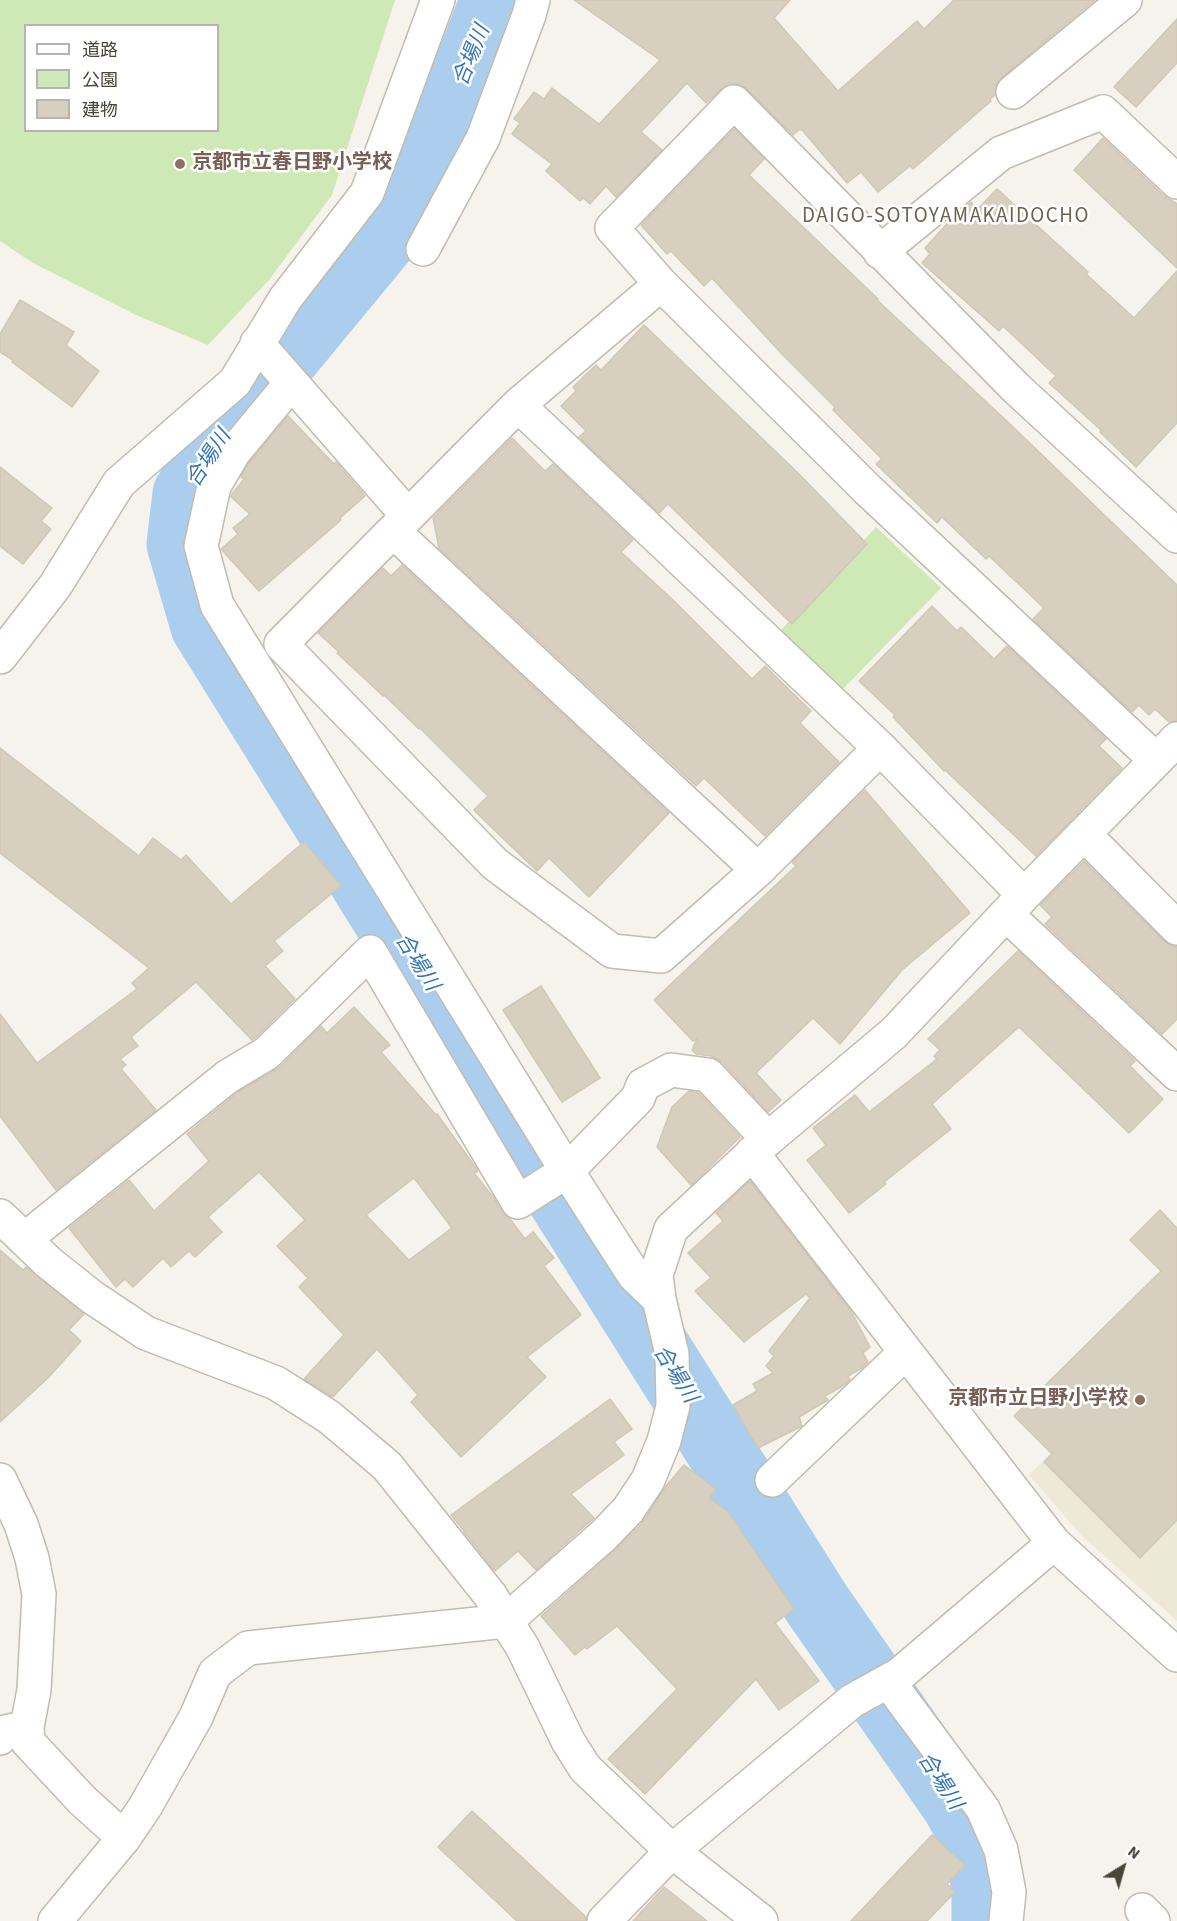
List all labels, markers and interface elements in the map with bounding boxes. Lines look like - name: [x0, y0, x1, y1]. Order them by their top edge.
- water label: 合場川: [450, 22, 496, 90]
- legend: [24, 24, 219, 132]
- text: 道路: [82, 38, 118, 63]
- text: 公園: [82, 68, 118, 93]
- text: 建物: [82, 98, 118, 123]
- place label: 京都市立春日野小学校: [192, 152, 392, 176]
- marker: 京都市立春日野小学校: [173, 157, 187, 171]
- district label: DAIGO-SOTOYAMAKAIDOCHO: [802, 204, 1090, 230]
- water label: 合場川: [182, 426, 238, 492]
- water label: 合場川: [389, 930, 443, 996]
- water label: 合場川: [647, 1342, 701, 1408]
- place label: 京都市立日野小学校: [948, 1388, 1128, 1412]
- marker: 京都市立日野小学校: [1133, 1393, 1147, 1407]
- water label: 合場川: [911, 1749, 967, 1815]
- north arrow: [1093, 1837, 1153, 1897]
- text: N: [1123, 1841, 1145, 1865]

